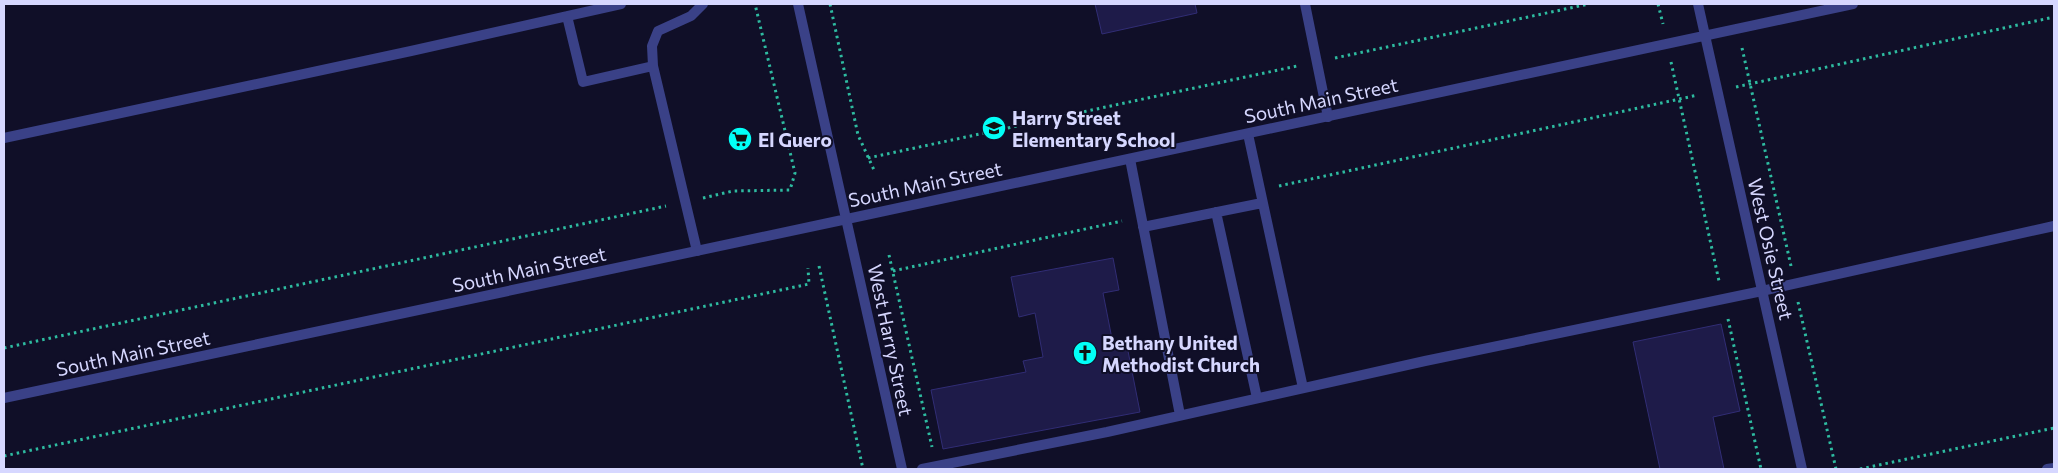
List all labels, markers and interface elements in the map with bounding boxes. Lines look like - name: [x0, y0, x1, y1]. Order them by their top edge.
- street label: South Main Street: [1242, 72, 1400, 128]
- place label: Harry Street Elementary School: [1012, 106, 1176, 151]
- school or university icon: Harry Street Elementary School: [981, 115, 1007, 141]
- supermarket icon: El Guero: [727, 126, 753, 152]
- place label: El Guero: [758, 128, 832, 151]
- street label: South Main Street: [846, 156, 1004, 212]
- street label: West Osie Street: [1744, 176, 1799, 322]
- street label: South Main Street: [450, 241, 608, 297]
- street label: West Harry Street: [864, 262, 918, 418]
- street label: South Main Street: [54, 325, 212, 381]
- place label: Bethany United Methodist Church: [1102, 331, 1260, 376]
- church icon: Bethany United Methodist Church: [1072, 340, 1098, 366]

